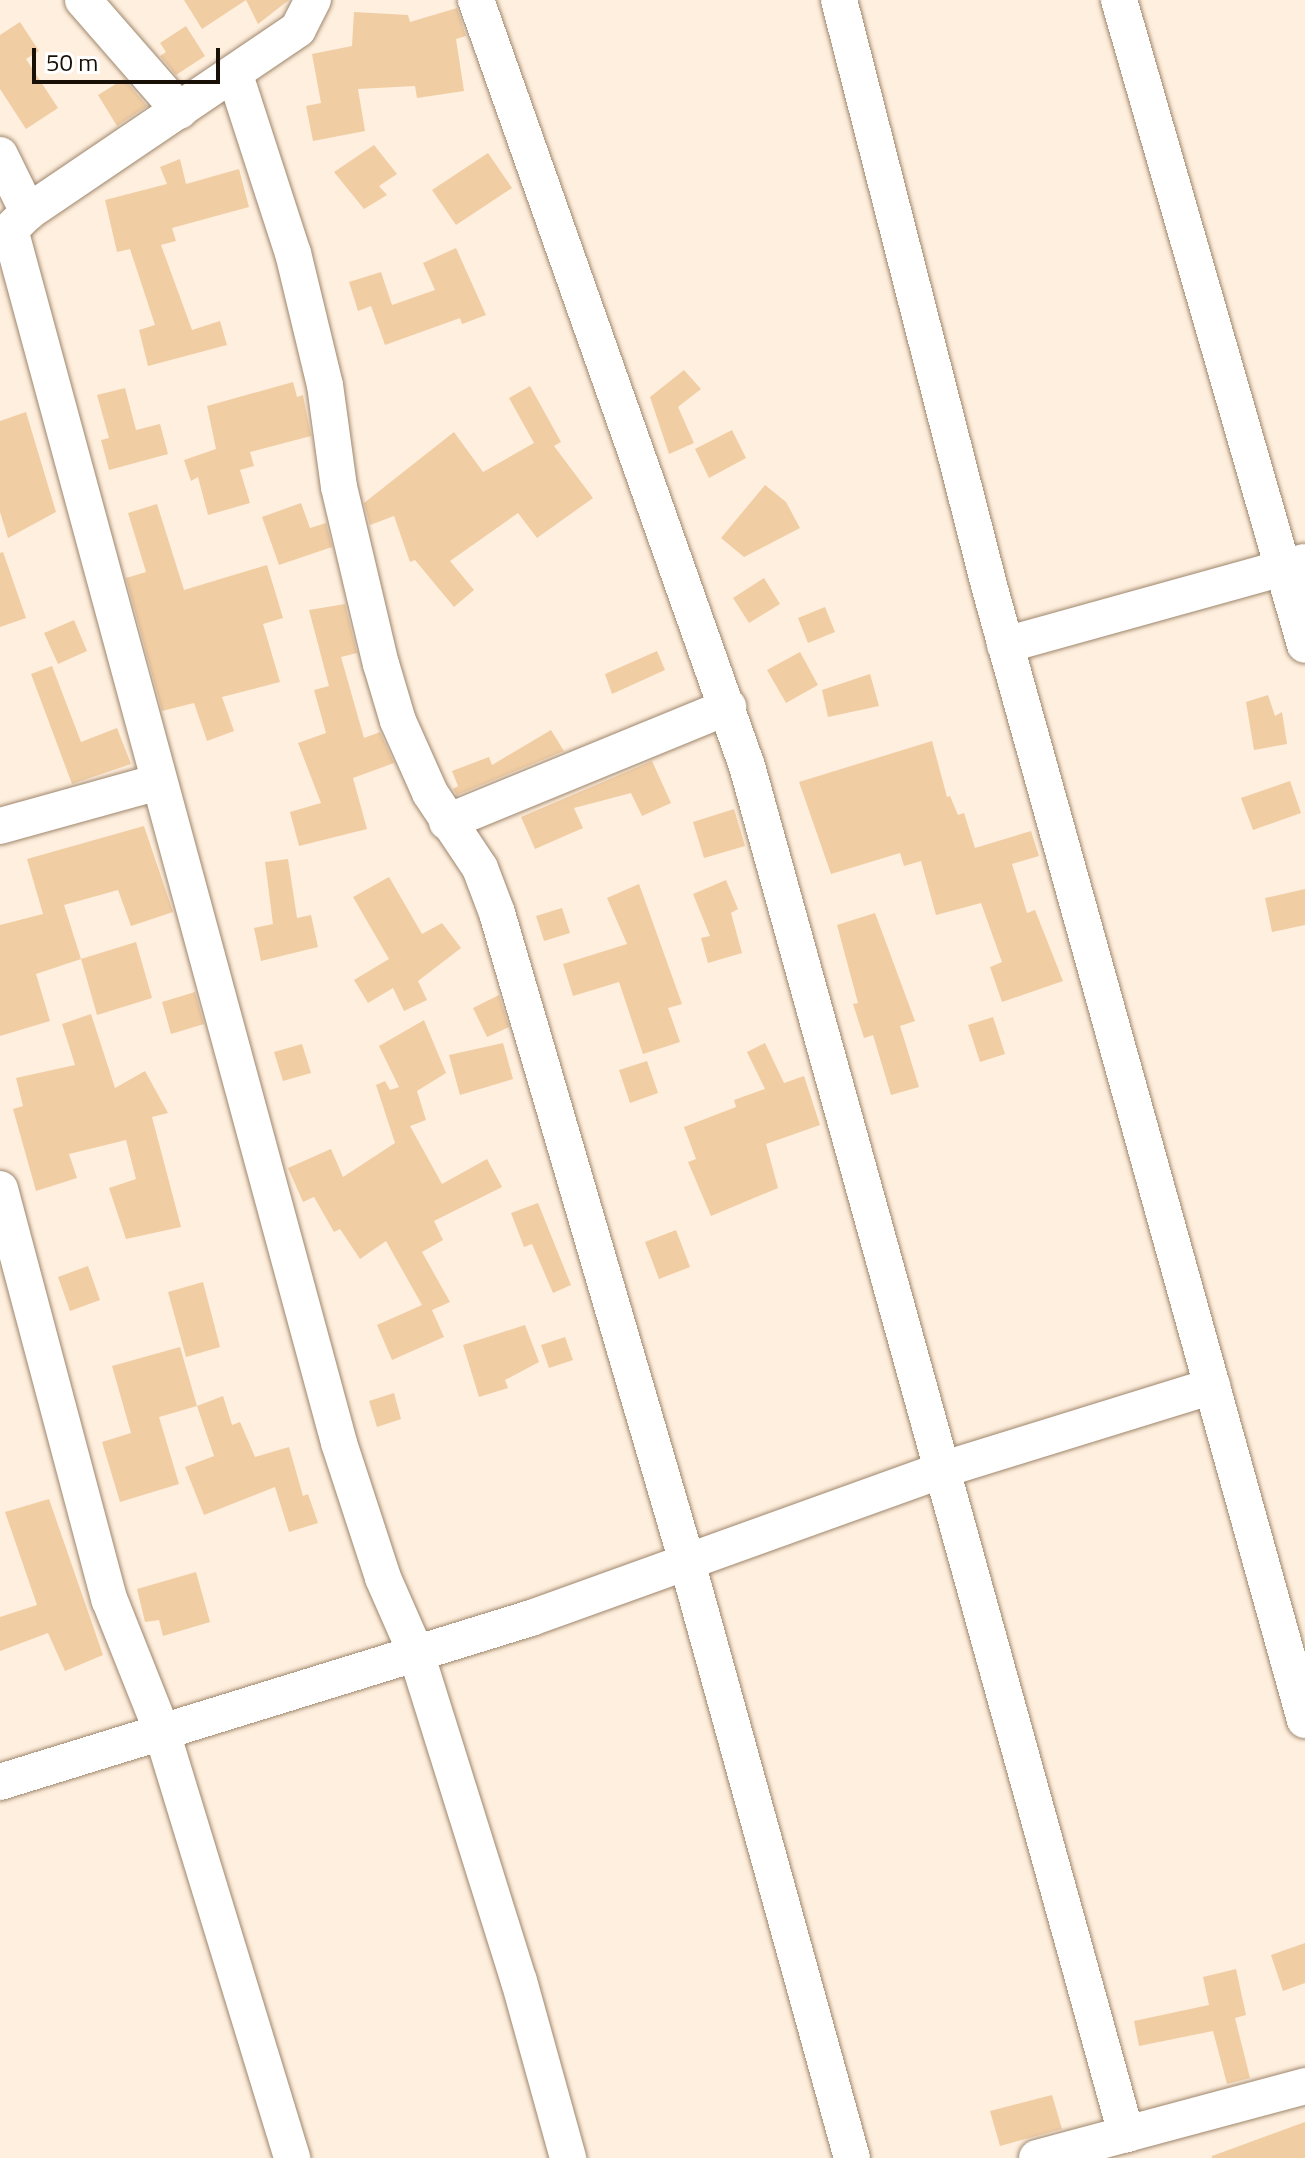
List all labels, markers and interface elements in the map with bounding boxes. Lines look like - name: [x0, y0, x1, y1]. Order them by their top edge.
- scale bar: [36, 32, 224, 82]
- text: 50 m: [46, 44, 98, 80]

